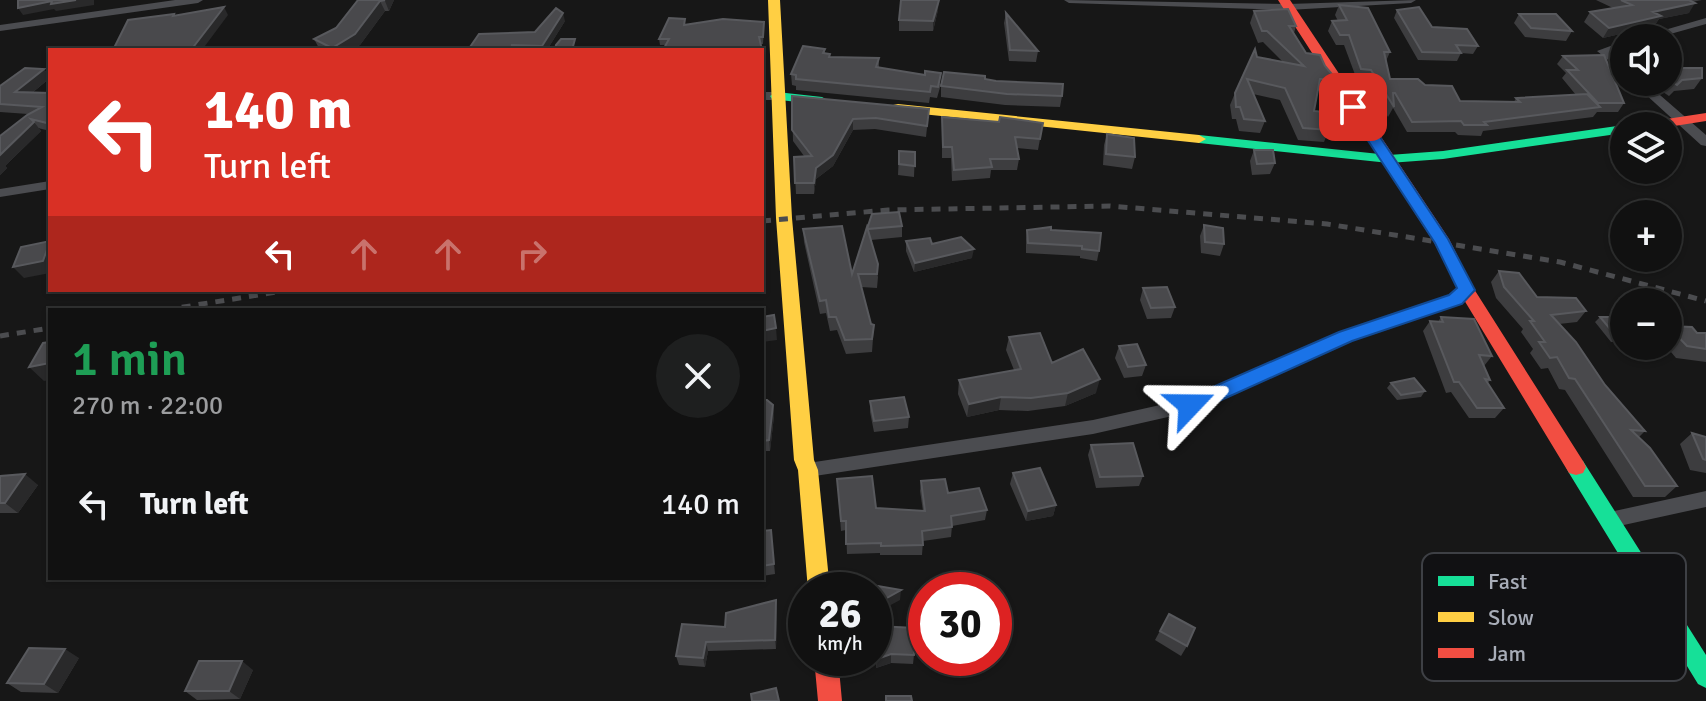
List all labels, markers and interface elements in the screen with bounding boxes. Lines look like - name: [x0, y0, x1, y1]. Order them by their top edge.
- map controls: [1610, 24, 1682, 360]
- button: sound: [1610, 24, 1682, 96]
- pin: [1319, 73, 1387, 141]
- text: 140 m: [204, 75, 352, 144]
- icon: left: [72, 80, 176, 184]
- icon: arrive: [1331, 85, 1375, 129]
- button: layers: [1610, 112, 1682, 184]
- text: Turn left: [204, 144, 331, 189]
- button: +: [1610, 200, 1682, 272]
- icon: left: [258, 232, 302, 276]
- icon: ahead: [342, 232, 386, 276]
- icon: ahead: [426, 232, 470, 276]
- icon: right: [510, 232, 554, 276]
- button: −: [1610, 288, 1682, 360]
- text: 1 min: [72, 330, 187, 389]
- button: close: [656, 334, 740, 418]
- position arrow: [1148, 363, 1232, 447]
- text: 270 m · 22:00: [72, 390, 223, 422]
- icon: left: [72, 482, 116, 526]
- text: Turn left: [140, 486, 249, 523]
- text: 140 m: [661, 486, 740, 523]
- legend: [1422, 553, 1686, 681]
- text: Fast: [1488, 568, 1528, 595]
- speed limit sign: 30: [908, 572, 1012, 676]
- text: 26: [818, 589, 862, 639]
- text: Slow: [1488, 604, 1534, 631]
- text: km/h: [817, 631, 863, 656]
- text: Jam: [1488, 640, 1526, 667]

